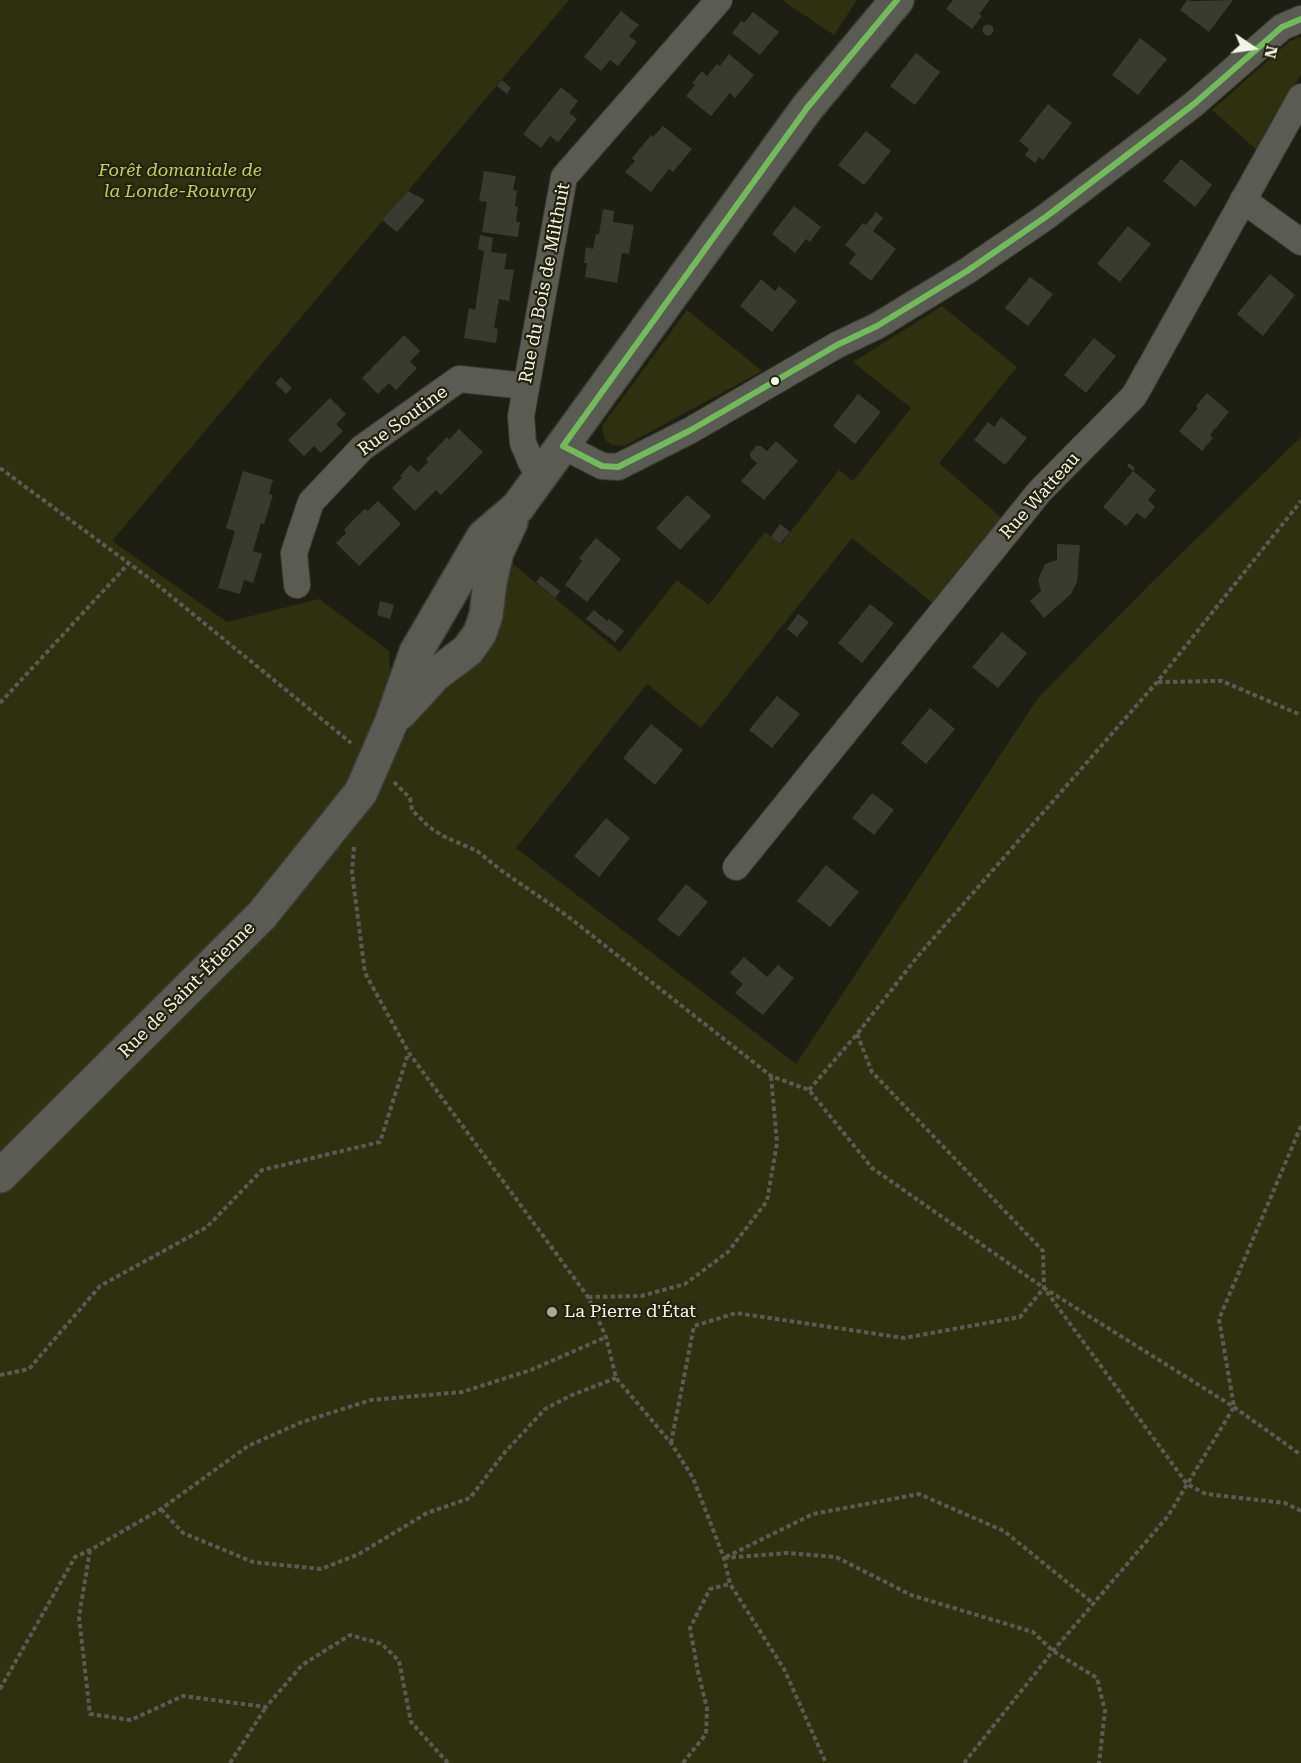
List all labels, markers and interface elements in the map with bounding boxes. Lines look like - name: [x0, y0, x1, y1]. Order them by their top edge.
- north arrow: [1223, 18, 1283, 78]
- text: N: [1260, 44, 1282, 60]
- park label: Forêt domaniale de la Londe-Rouvray: [98, 160, 262, 202]
- street label: Rue du Bois de Milthuit: [515, 181, 575, 385]
- unlabelled marker: [769, 375, 781, 387]
- street label: Rue Soutine: [354, 381, 452, 461]
- street label: Rue Watteau: [995, 448, 1085, 544]
- street label: Rue de Saint-Étienne: [114, 917, 260, 1063]
- place label: La Pierre d'État: [564, 1301, 696, 1323]
- marker: La Pierre d'État: [545, 1305, 559, 1319]

